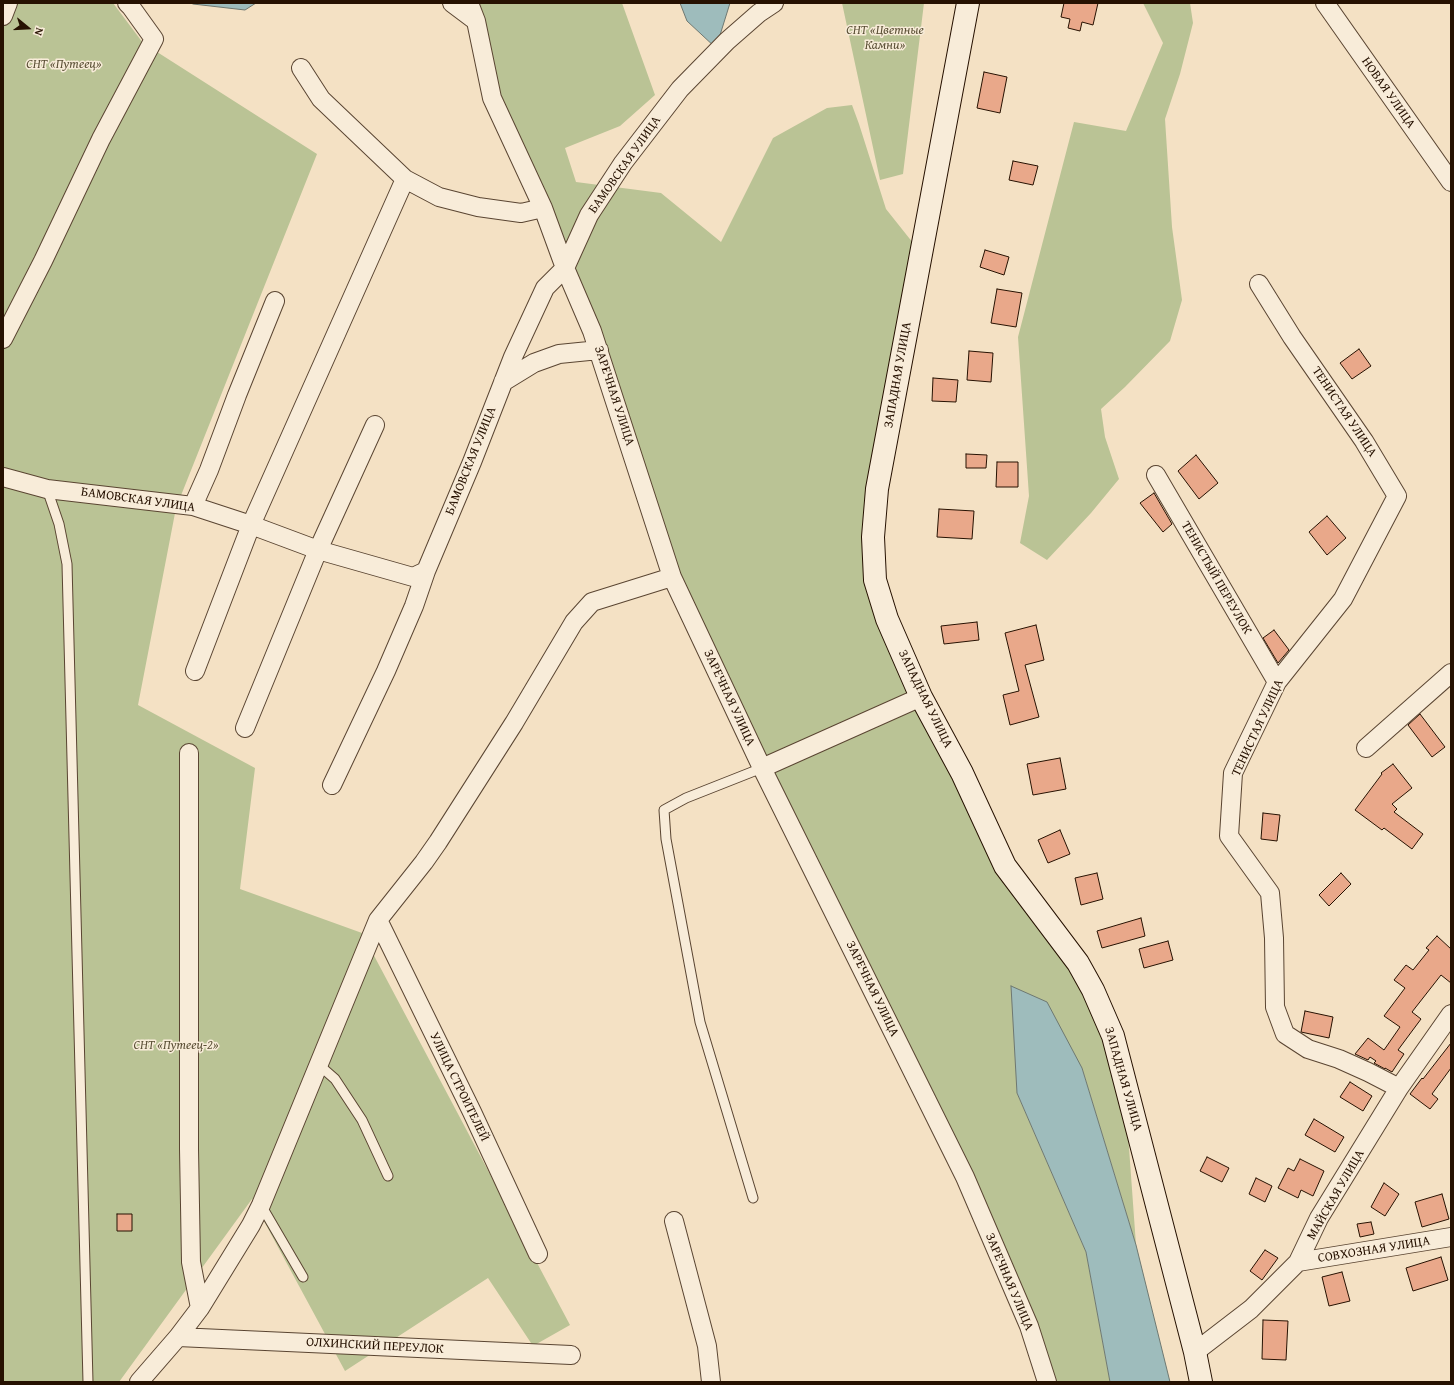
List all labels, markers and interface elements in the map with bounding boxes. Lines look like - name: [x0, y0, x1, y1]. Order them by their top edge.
- north arrow: [8, 8, 48, 48]
- park label: СНТ «Цветные Камни»: [846, 23, 924, 54]
- text: N: [31, 26, 48, 38]
- street label: НОВАЯ УЛИЦА: [1358, 54, 1418, 132]
- park label: СНТ «Путеец»: [26, 57, 102, 73]
- street label: БАМОВСКАЯ УЛИЦА: [586, 113, 664, 217]
- street label: ЗАПАДНАЯ УЛИЦА: [881, 321, 915, 429]
- street label: ЗАРЕЧНАЯ УЛИЦА: [590, 344, 638, 448]
- street label: ТЕНИСТАЯ УЛИЦА: [1308, 364, 1380, 460]
- street label: БАМОВСКАЯ УЛИЦА: [442, 405, 500, 517]
- street label: БАМОВСКАЯ УЛИЦА: [80, 484, 196, 516]
- street label: ТЕНИСТЫЙ ПЕРЕУЛОК: [1177, 519, 1255, 637]
- street label: ЗАРЕЧНАЯ УЛИЦА: [700, 647, 758, 749]
- street label: ЗАПАДНАЯ УЛИЦА: [894, 647, 956, 751]
- street label: ТЕНИСТАЯ УЛИЦА: [1229, 677, 1287, 779]
- street label: ЗАРЕЧНАЯ УЛИЦА: [842, 939, 902, 1039]
- street label: ЗАПАДНАЯ УЛИЦА: [1101, 1025, 1145, 1133]
- street label: УЛИЦА СТРОИТЕЛЕЙ: [426, 1030, 492, 1144]
- park label: СНТ «Путеец-2»: [134, 1038, 218, 1054]
- street label: МАЙСКАЯ УЛИЦА: [1304, 1147, 1368, 1243]
- street label: ЗАРЕЧНАЯ УЛИЦА: [981, 1231, 1037, 1333]
- street label: СОВХОЗНАЯ УЛИЦА: [1317, 1233, 1431, 1267]
- street label: ОЛХИНСКИЙ ПЕРЕУЛОК: [306, 1335, 444, 1357]

